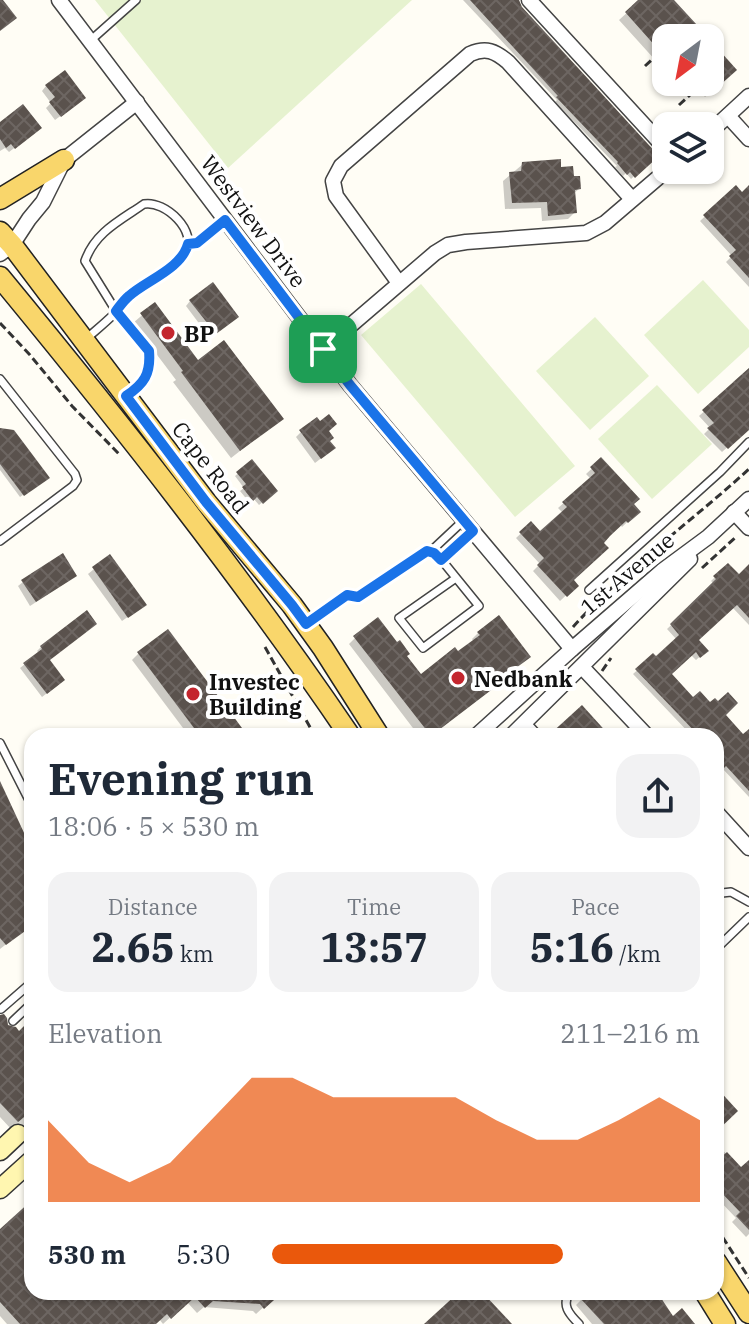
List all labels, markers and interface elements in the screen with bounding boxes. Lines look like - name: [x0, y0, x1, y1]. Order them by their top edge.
- north arrow: [652, 24, 724, 96]
- map controls: [652, 24, 724, 184]
- button: layers: [652, 112, 724, 184]
- street label: Westview Drive: [195, 149, 313, 293]
- pin: [289, 315, 357, 383]
- place label: BP: [184, 319, 214, 348]
- marker: BP: [159, 324, 177, 342]
- icon: arrive: [301, 327, 345, 371]
- street label: Cape Road: [166, 415, 256, 519]
- street label: 1st Avenue: [574, 525, 680, 621]
- place label: Nedbank: [474, 664, 573, 693]
- place label: Investec Building: [209, 667, 302, 721]
- marker: Nedbank: [449, 669, 467, 687]
- marker: Investec Building: [184, 685, 202, 703]
- text: Evening run: [48, 750, 314, 807]
- button: share: [616, 754, 700, 838]
- text: 18:06 · 5 × 530 m: [48, 809, 259, 843]
- text: Distance: [108, 892, 198, 921]
- text: Time: [347, 892, 401, 921]
- text: Pace: [571, 892, 620, 921]
- text: 2.65: [92, 921, 175, 973]
- text: 13:57: [320, 921, 428, 973]
- text: 5:16: [530, 921, 614, 973]
- text: km: [175, 939, 214, 968]
- text: /km: [614, 939, 661, 968]
- text: Elevation: [48, 1016, 163, 1050]
- text: 211–216 m: [560, 1016, 700, 1050]
- text: 530 m: [48, 1237, 126, 1271]
- text: 5:30: [176, 1237, 230, 1271]

